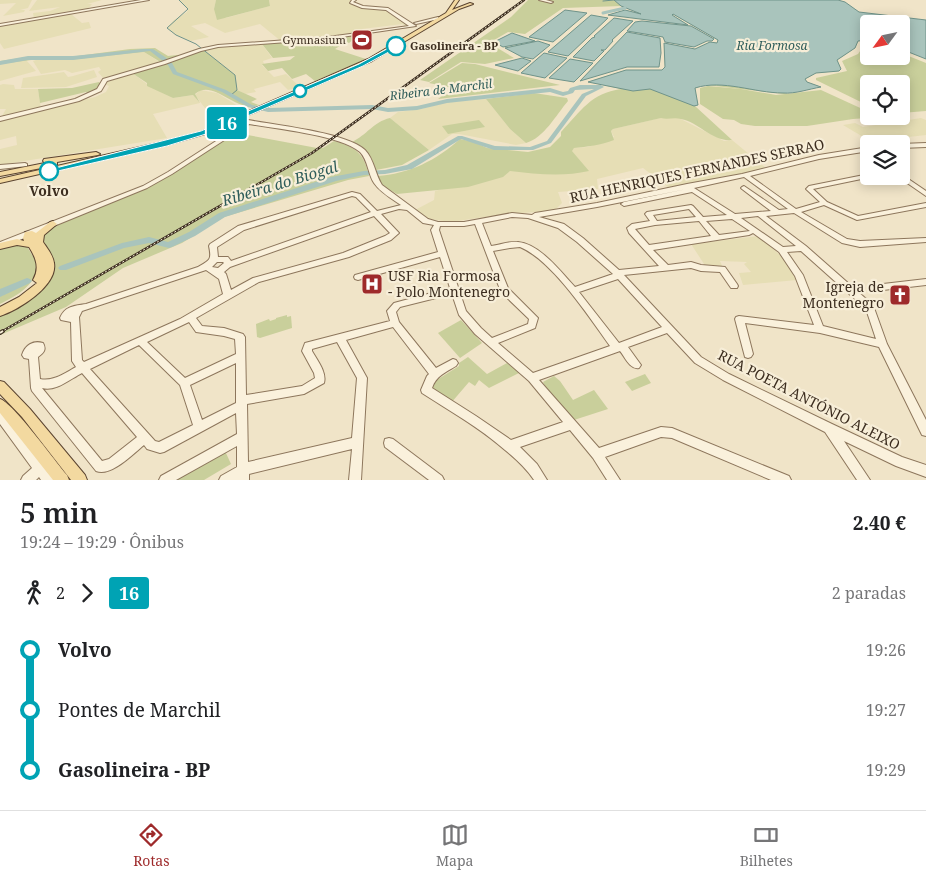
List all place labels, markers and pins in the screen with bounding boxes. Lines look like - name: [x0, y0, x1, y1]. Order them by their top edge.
- sports icon: Gymnasium: [350, 28, 374, 52]
- place label: Gymnasium: [282, 32, 347, 47]
- marker: Gasolineira - BP: [386, 36, 406, 56]
- place label: Gasolineira - BP: [410, 38, 498, 53]
- unlabelled marker: [293, 84, 307, 98]
- marker: Volvo: [39, 161, 59, 181]
- place label: Volvo: [29, 181, 69, 200]
- place label: USF Ria Formosa - Polo Montenegro: [388, 266, 510, 301]
- hospital icon: USF Ria Formosa - Polo Montenegro: [360, 272, 384, 296]
- place label: Igreja de Montenegro: [803, 277, 884, 312]
- church icon: Igreja de Montenegro: [888, 283, 912, 307]

